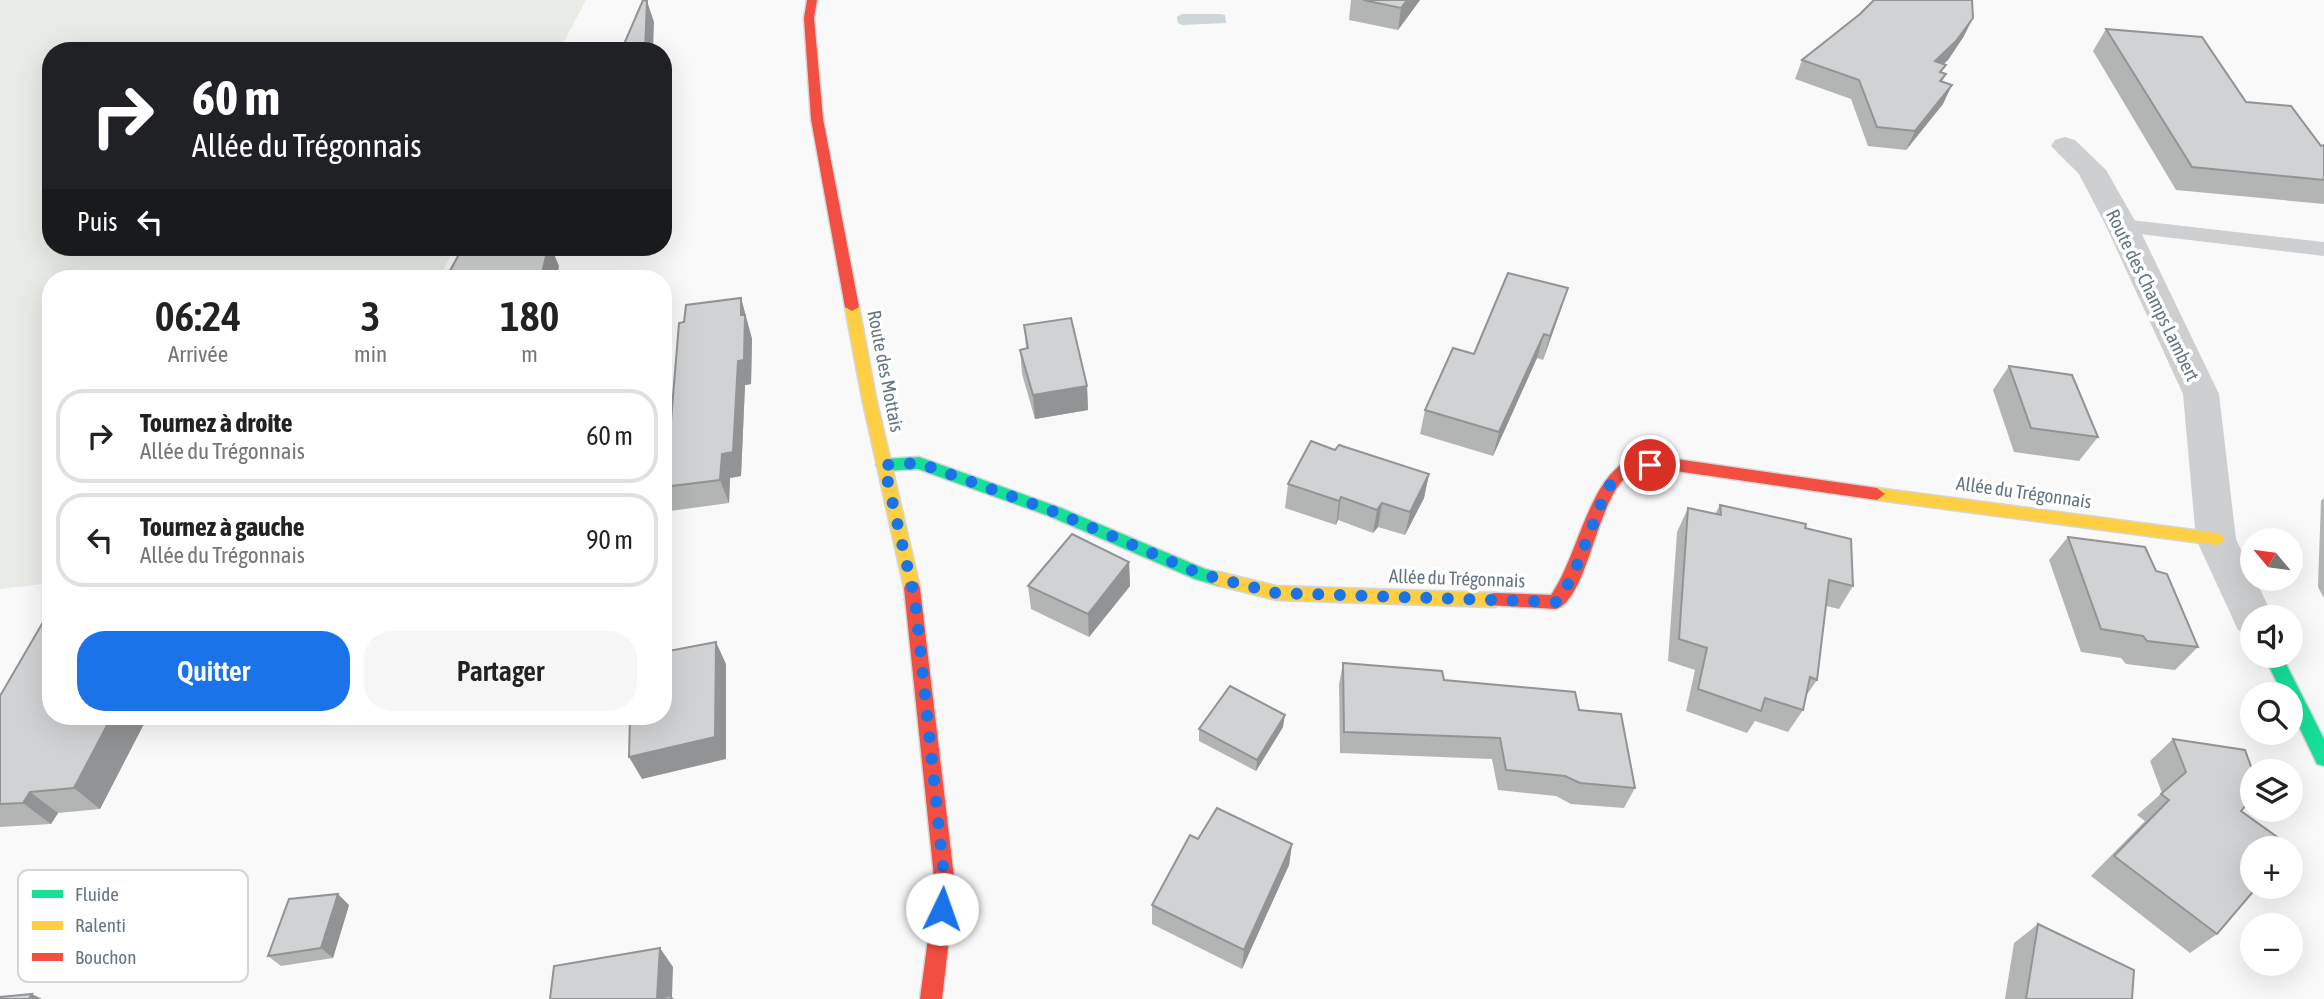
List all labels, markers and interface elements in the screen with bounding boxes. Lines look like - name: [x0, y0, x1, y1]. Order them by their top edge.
- text: 60 m: [192, 69, 280, 125]
- icon: right: [77, 70, 168, 161]
- text: Allée du Trégonnais: [192, 127, 421, 164]
- icon: left: [131, 203, 169, 241]
- street label: Route des Champs Lambert: [2102, 206, 2204, 384]
- text: Puis: [77, 207, 117, 237]
- text: 06:24: [155, 292, 241, 340]
- text: 3: [361, 292, 380, 340]
- text: 180: [500, 292, 559, 340]
- street label: Route des Mottais: [863, 308, 909, 434]
- text: Arrivée: [168, 341, 228, 367]
- text: min: [354, 341, 387, 367]
- text: m: [521, 341, 538, 367]
- text: Tournez à droite: [140, 408, 293, 438]
- icon: right: [81, 417, 119, 455]
- text: 60 m: [586, 421, 633, 451]
- pin: [1620, 435, 1680, 495]
- text: Allée du Trégonnais: [140, 438, 305, 464]
- icon: arrive: [1631, 446, 1669, 484]
- street label: Allée du Trégonnais: [1955, 472, 2093, 512]
- text: Tournez à gauche: [140, 512, 305, 542]
- icon: left: [81, 521, 119, 559]
- text: 90 m: [586, 525, 633, 555]
- north arrow: [2240, 528, 2303, 592]
- map controls: [2240, 528, 2303, 976]
- text: Allée du Trégonnais: [140, 542, 305, 568]
- street label: Allée du Trégonnais: [1389, 565, 1526, 591]
- button: sound: [2240, 605, 2303, 668]
- button: Quitter: [77, 631, 350, 711]
- button: Partager: [364, 631, 637, 711]
- button: search: [2240, 682, 2303, 745]
- button: layers: [2240, 759, 2303, 822]
- button: +: [2240, 836, 2303, 899]
- legend: [18, 870, 248, 982]
- position arrow: [905, 872, 979, 946]
- text: Fluide: [75, 883, 119, 905]
- button: −: [2240, 913, 2303, 976]
- text: Ralenti: [75, 914, 126, 936]
- text: Bouchon: [75, 946, 137, 968]

